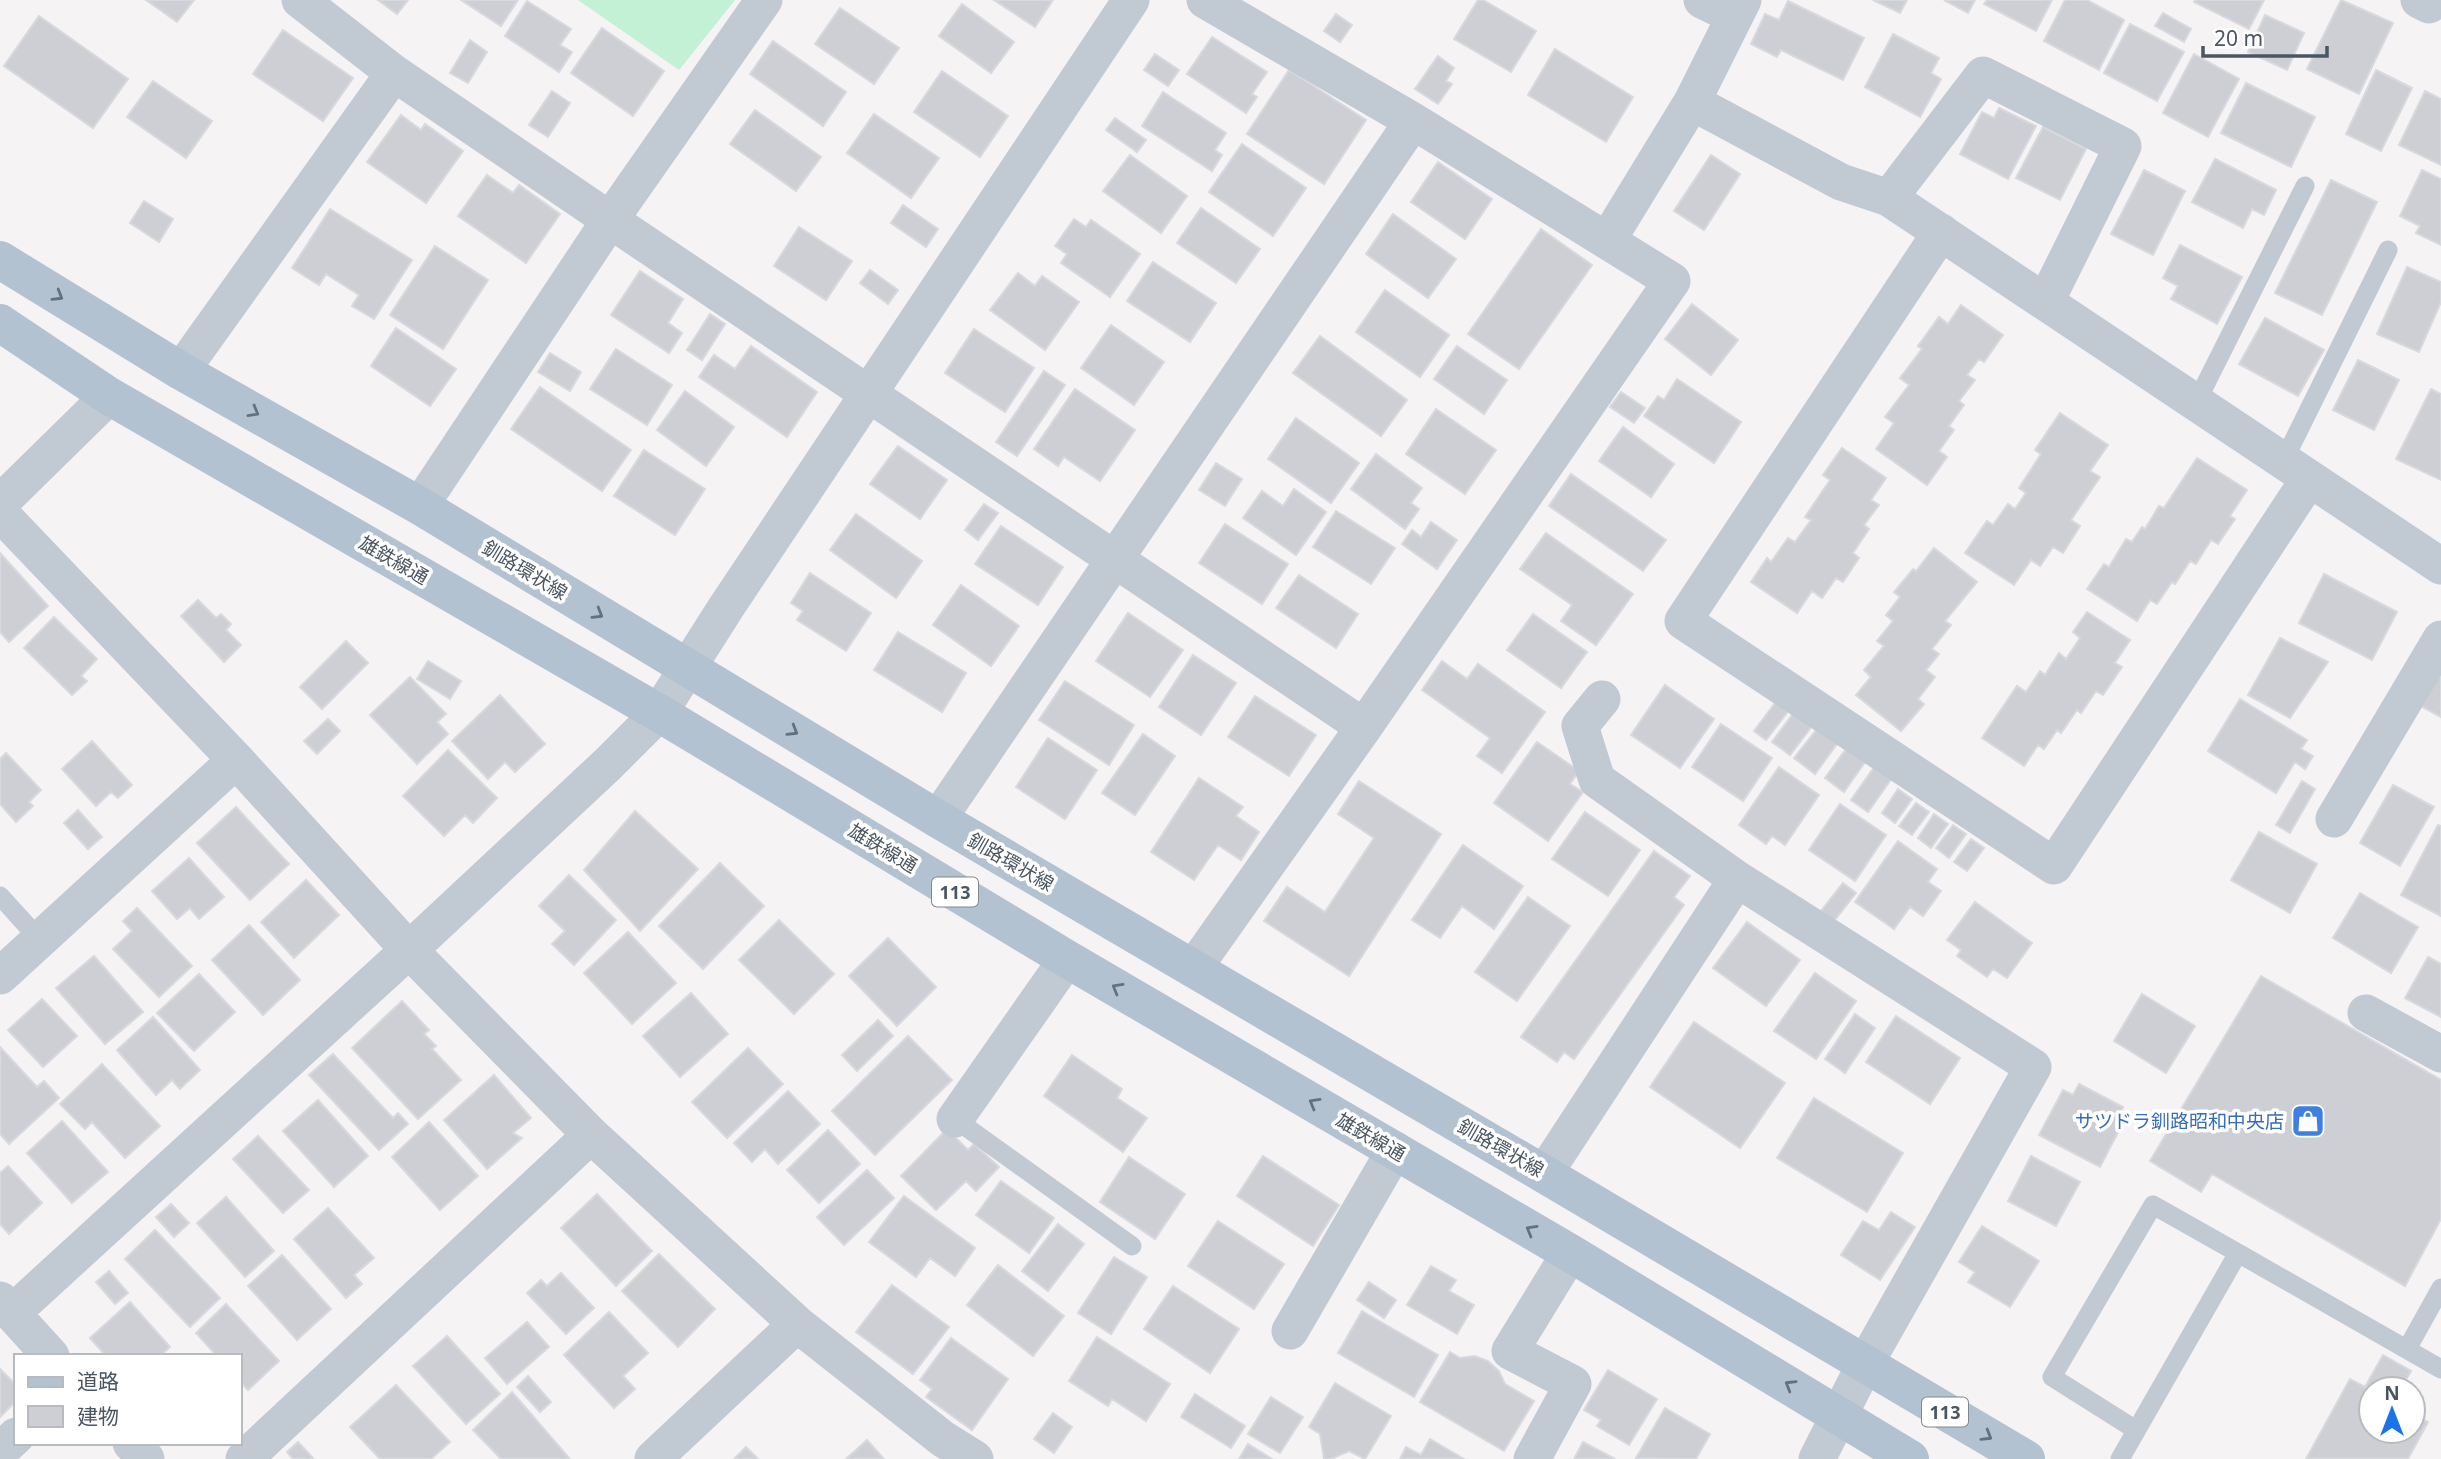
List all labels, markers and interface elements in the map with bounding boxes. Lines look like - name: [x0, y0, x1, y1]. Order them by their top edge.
- scale bar: [2203, 14, 2327, 58]
- text: 20 m: [2214, 24, 2263, 52]
- one-way arrow: [51, 287, 64, 300]
- one-way arrow: [246, 404, 259, 417]
- street label: 雄鉄線通: [355, 530, 433, 590]
- street label: 釧路環状線: [478, 534, 572, 606]
- one-way arrow: [590, 606, 603, 619]
- one-way arrow: [785, 723, 798, 736]
- street label: 雄鉄線通: [844, 817, 922, 879]
- street label: 釧路環状線: [963, 827, 1059, 897]
- road number: 113: [932, 878, 978, 906]
- one-way arrow: [1112, 984, 1125, 997]
- one-way arrow: [1308, 1098, 1321, 1111]
- shop icon: サツドラ釧路昭和中央店: [2289, 1102, 2327, 1140]
- street label: 雄鉄線通: [1332, 1107, 1410, 1167]
- place label: サツドラ釧路昭和中央店: [2075, 1108, 2284, 1134]
- street label: 釧路環状線: [1453, 1113, 1549, 1183]
- one-way arrow: [1526, 1225, 1539, 1238]
- legend: [14, 1354, 242, 1445]
- text: 道路: [77, 1367, 119, 1395]
- north arrow: [2357, 1375, 2427, 1445]
- one-way arrow: [1784, 1380, 1797, 1393]
- text: N: [2384, 1380, 2400, 1406]
- road number: 113: [1922, 1398, 1968, 1427]
- text: 建物: [77, 1402, 119, 1430]
- one-way arrow: [1979, 1428, 1992, 1441]

